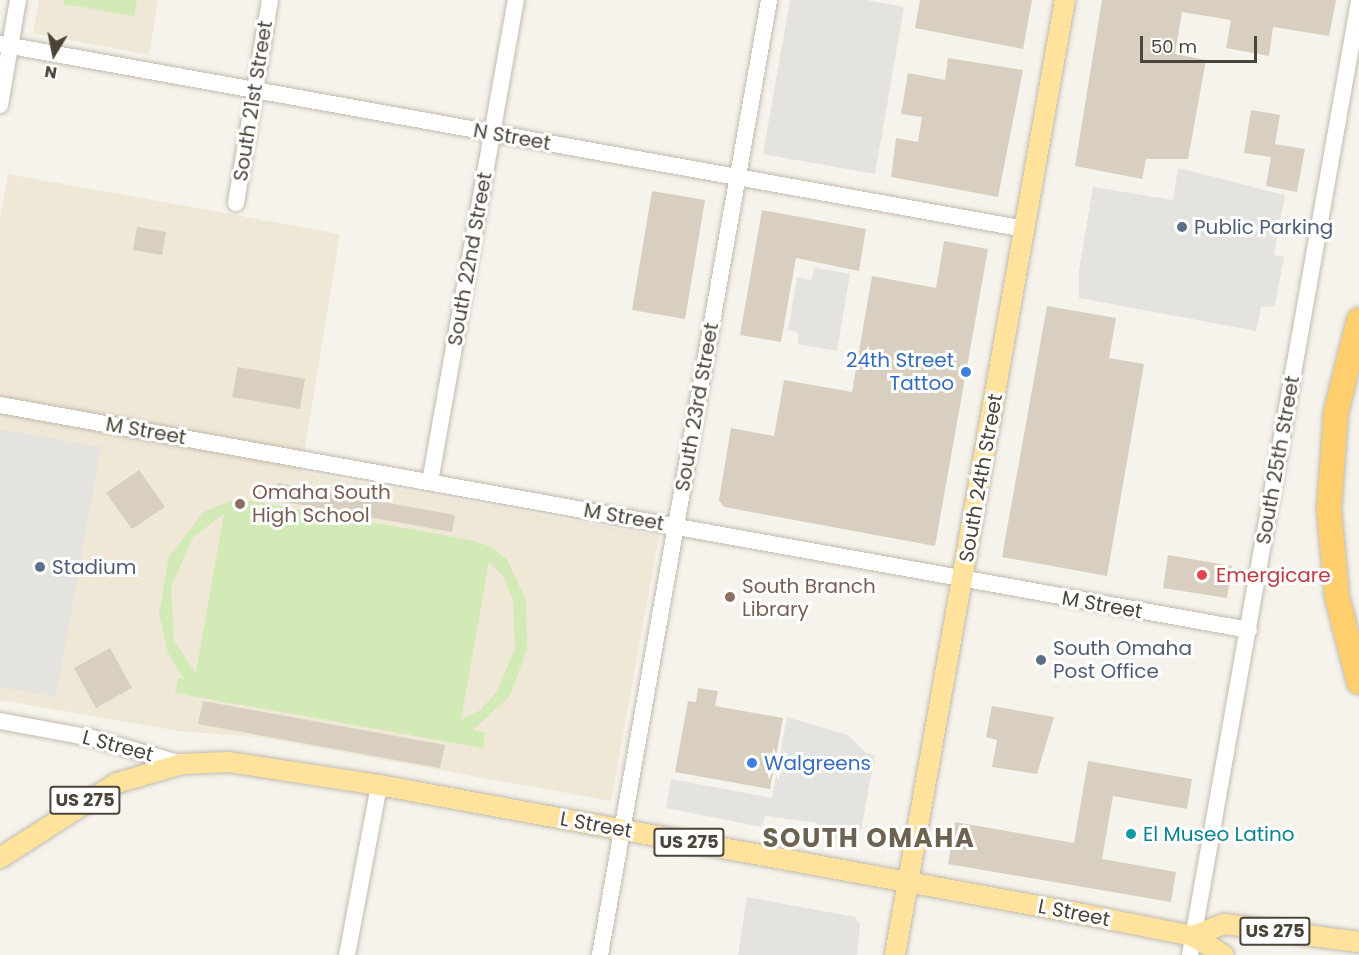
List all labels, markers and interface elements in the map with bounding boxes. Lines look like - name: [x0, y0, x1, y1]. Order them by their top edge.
- street label: South 21st Street: [228, 19, 278, 183]
- north arrow: [24, 24, 84, 84]
- scale bar: [1143, 24, 1260, 62]
- text: 50 m: [1151, 34, 1197, 59]
- text: N: [43, 60, 59, 85]
- street label: N Street: [472, 118, 552, 156]
- street label: South 22nd Street: [443, 170, 497, 348]
- place label: Public Parking: [1194, 215, 1333, 239]
- marker: Public Parking: [1175, 220, 1189, 234]
- street label: South 23rd Street: [670, 321, 724, 493]
- place label: 24th Street Tattoo: [846, 348, 954, 395]
- marker: 24th Street Tattoo: [959, 365, 973, 379]
- street label: South 25th Street: [1251, 374, 1305, 546]
- street label: South 24th Street: [954, 392, 1008, 564]
- street label: M Street: [104, 412, 188, 450]
- place label: Omaha South High School: [252, 480, 391, 527]
- marker: Omaha South High School: [233, 497, 247, 511]
- street label: M Street: [582, 498, 666, 536]
- place label: Stadium: [52, 555, 136, 579]
- marker: Stadium: [33, 560, 47, 574]
- place label: Emergicare: [1216, 563, 1331, 587]
- marker: Emergicare: [1193, 566, 1211, 584]
- place label: South Branch Library: [742, 574, 876, 621]
- street label: M Street: [1060, 586, 1144, 624]
- marker: South Branch Library: [723, 590, 737, 604]
- place label: South Omaha Post Office: [1053, 636, 1192, 683]
- marker: South Omaha Post Office: [1034, 653, 1048, 667]
- street label: L Street: [80, 725, 156, 767]
- place label: Walgreens: [764, 751, 871, 775]
- marker: Walgreens: [745, 756, 759, 770]
- road number: US 275: [49, 785, 121, 815]
- street label: L Street: [558, 807, 634, 843]
- place label: El Museo Latino: [1143, 822, 1294, 846]
- district label: SOUTH OMAHA: [763, 823, 975, 855]
- road number: US 275: [653, 827, 725, 857]
- marker: El Museo Latino: [1124, 827, 1138, 841]
- street label: L Street: [1036, 894, 1112, 932]
- road number: US 275: [1239, 916, 1311, 946]

